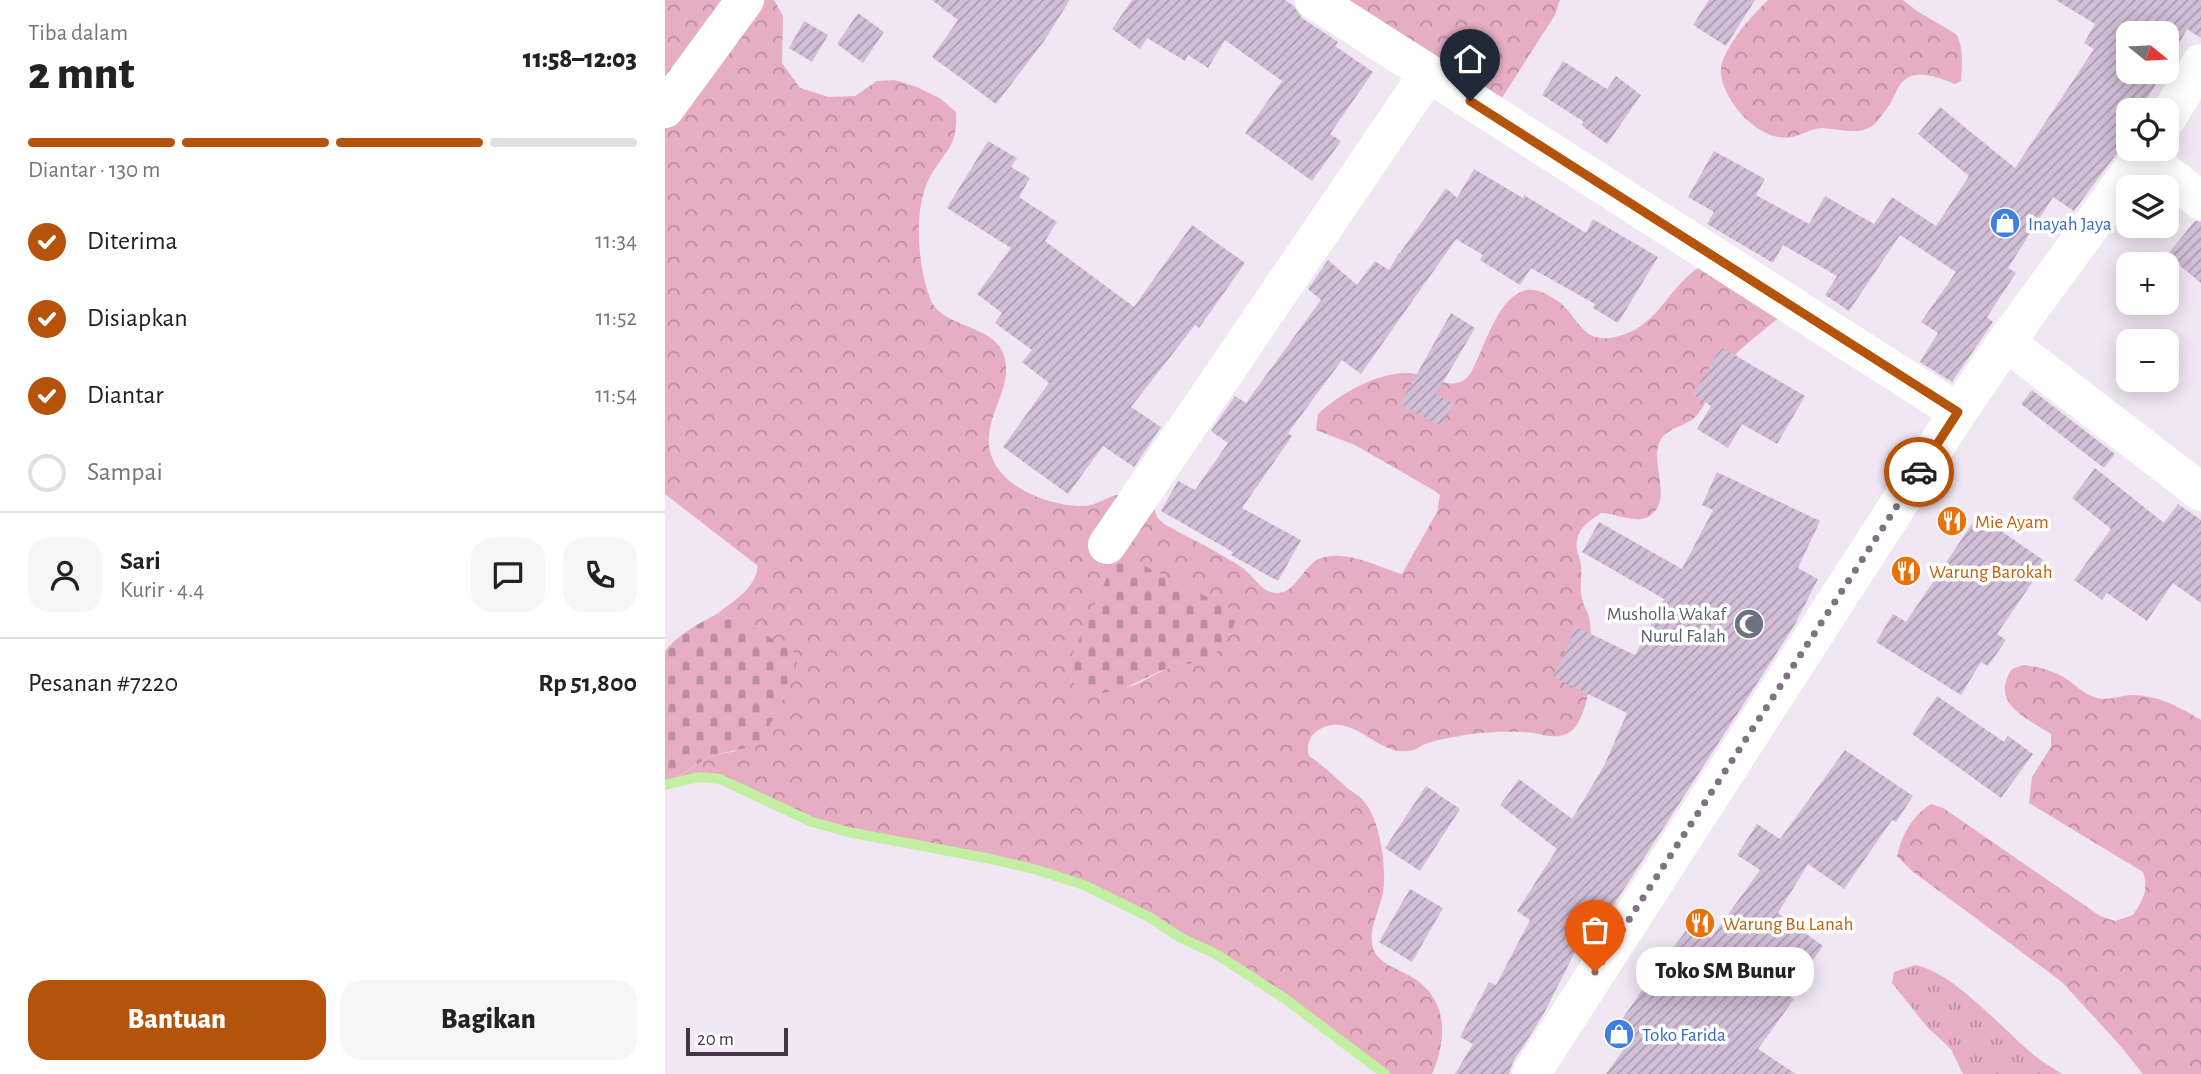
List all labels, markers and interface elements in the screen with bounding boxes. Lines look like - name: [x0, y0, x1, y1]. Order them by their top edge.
- north arrow: [2116, 21, 2179, 84]
- map controls: [2116, 21, 2179, 392]
- text: Tiba dalam: [28, 22, 128, 45]
- pin: [1440, 29, 1500, 101]
- icon: home: [1451, 40, 1489, 78]
- text: 11:58–12:03: [523, 46, 637, 72]
- text: 2 mnt: [28, 51, 134, 97]
- button: locate: [2116, 98, 2179, 161]
- text: Diantar · 130 m: [28, 159, 160, 182]
- button: layers: [2116, 175, 2179, 238]
- shop icon: Inayah Jaya: [1988, 206, 2022, 240]
- place label: Inayah Jaya: [2028, 215, 2112, 234]
- icon: check: [28, 223, 66, 261]
- text: Diterima: [87, 228, 178, 254]
- text: 11:34: [595, 230, 637, 253]
- button: +: [2116, 252, 2179, 315]
- icon: check: [28, 300, 66, 338]
- text: Disiapkan: [87, 305, 188, 331]
- text: 11:52: [596, 307, 637, 330]
- button: −: [2116, 329, 2179, 392]
- icon: check: [28, 377, 66, 415]
- text: Diantar: [87, 382, 164, 408]
- text: 11:54: [595, 384, 637, 407]
- courier: [1884, 437, 1954, 507]
- icon: car: [1900, 453, 1938, 491]
- text: Sampai: [87, 459, 163, 485]
- restaurant icon: Mie Ayam: [1935, 504, 1969, 538]
- place label: Mie Ayam: [1975, 513, 2049, 532]
- button: person: [28, 538, 102, 612]
- button: chat: [471, 538, 545, 612]
- button: phone: [563, 538, 637, 612]
- text: Sari: [120, 548, 161, 574]
- restaurant icon: Warung Barokah: [1889, 554, 1923, 588]
- place label: Warung Barokah: [1929, 563, 2053, 582]
- text: Kurir · 4.4: [120, 579, 204, 602]
- place label: Musholla Wakaf Nurul Falah: [1607, 605, 1727, 646]
- mosque icon: Musholla Wakaf Nurul Falah: [1732, 607, 1766, 641]
- text: Pesanan #7220: [28, 670, 178, 696]
- text: Rp 51,800: [538, 670, 637, 696]
- pin: [1565, 900, 1625, 972]
- restaurant icon: Warung Bu Lanah: [1683, 906, 1717, 940]
- icon: bag: [1576, 911, 1614, 949]
- place label: Warung Bu Lanah: [1723, 915, 1853, 934]
- callout: Toko SM Bunur: [1637, 948, 1815, 996]
- text: Toko SM Bunur: [1655, 960, 1795, 983]
- button: Bantuan: [28, 980, 326, 1060]
- button: Bagikan: [340, 980, 637, 1060]
- shop icon: Toko Farida: [1602, 1017, 1636, 1051]
- scale bar: [686, 1025, 787, 1057]
- place label: Toko Farida: [1642, 1026, 1726, 1045]
- text: 20 m: [697, 1030, 734, 1049]

